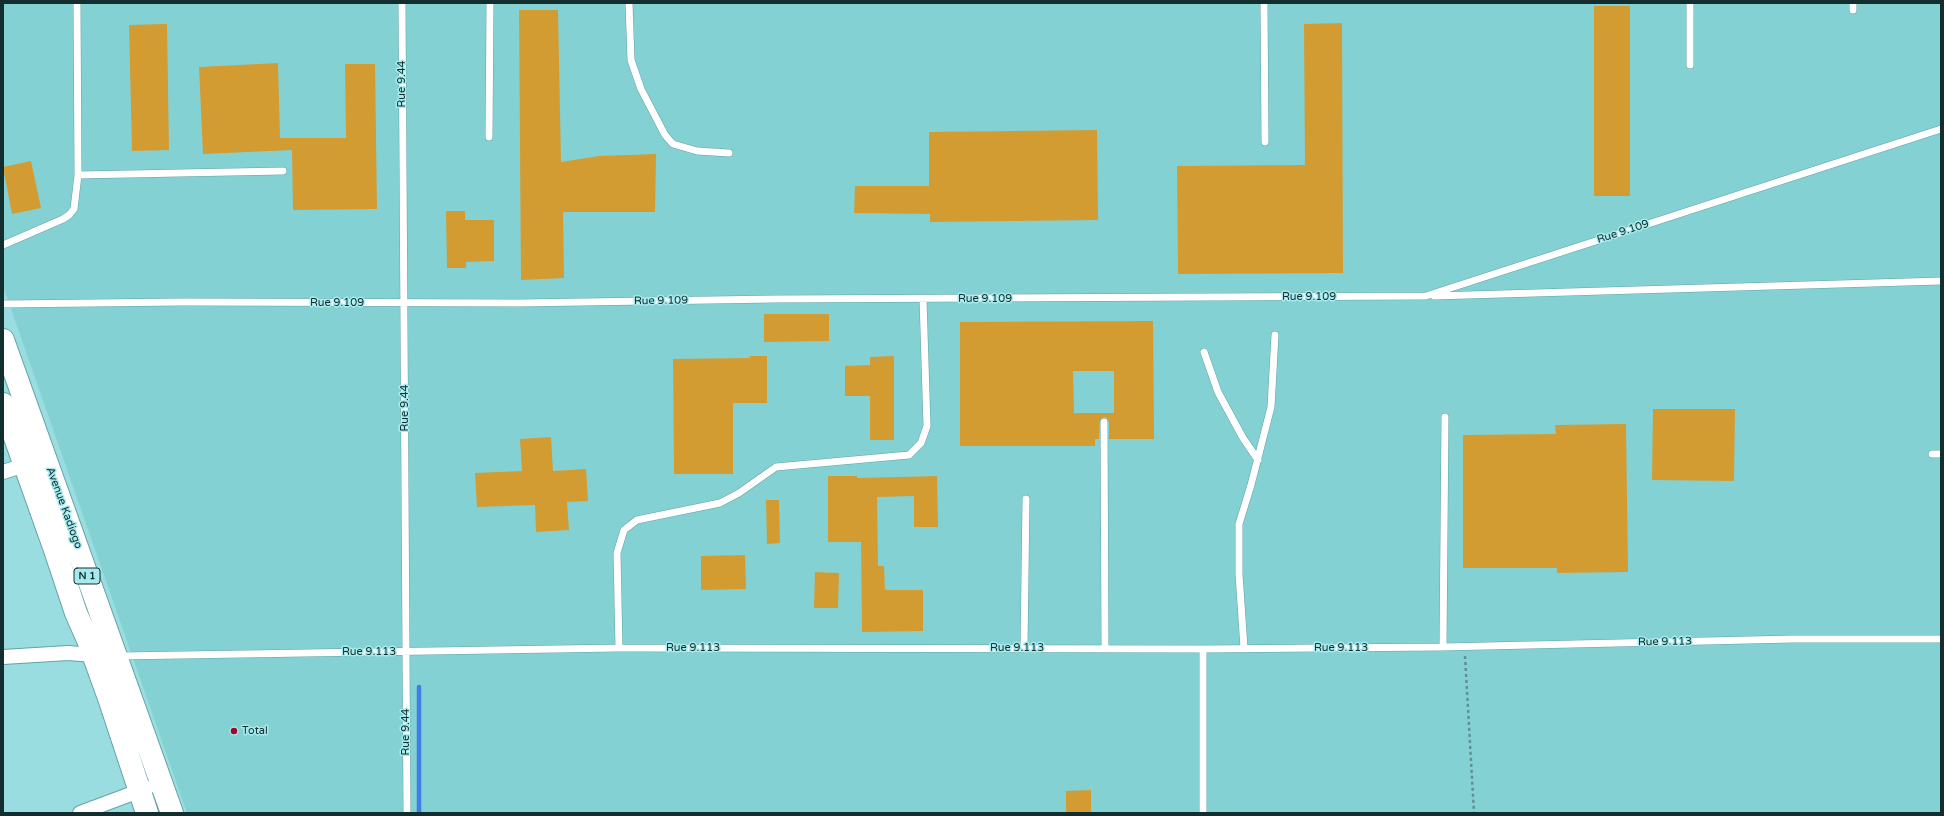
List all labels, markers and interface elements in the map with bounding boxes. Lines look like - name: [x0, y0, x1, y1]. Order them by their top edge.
- street label: Rue 9.44: [395, 61, 409, 107]
- street label: Rue 9.109: [1595, 217, 1651, 247]
- street label: Rue 9.109: [1282, 290, 1336, 304]
- street label: Rue 9.109: [958, 292, 1012, 306]
- street label: Rue 9.109: [634, 294, 688, 308]
- street label: Rue 9.109: [310, 296, 364, 310]
- street label: Rue 9.44: [398, 385, 412, 431]
- street label: Avenue Kadiogo: [43, 465, 85, 551]
- road number: N 1: [74, 568, 100, 584]
- street label: Rue 9.113: [1638, 635, 1692, 649]
- street label: Rue 9.113: [666, 641, 720, 655]
- street label: Rue 9.113: [990, 641, 1044, 655]
- street label: Rue 9.113: [1314, 641, 1368, 655]
- street label: Rue 9.113: [342, 645, 396, 659]
- street label: Rue 9.44: [399, 709, 413, 755]
- place label: Total: [242, 724, 268, 738]
- marker: Total: [229, 726, 239, 736]

